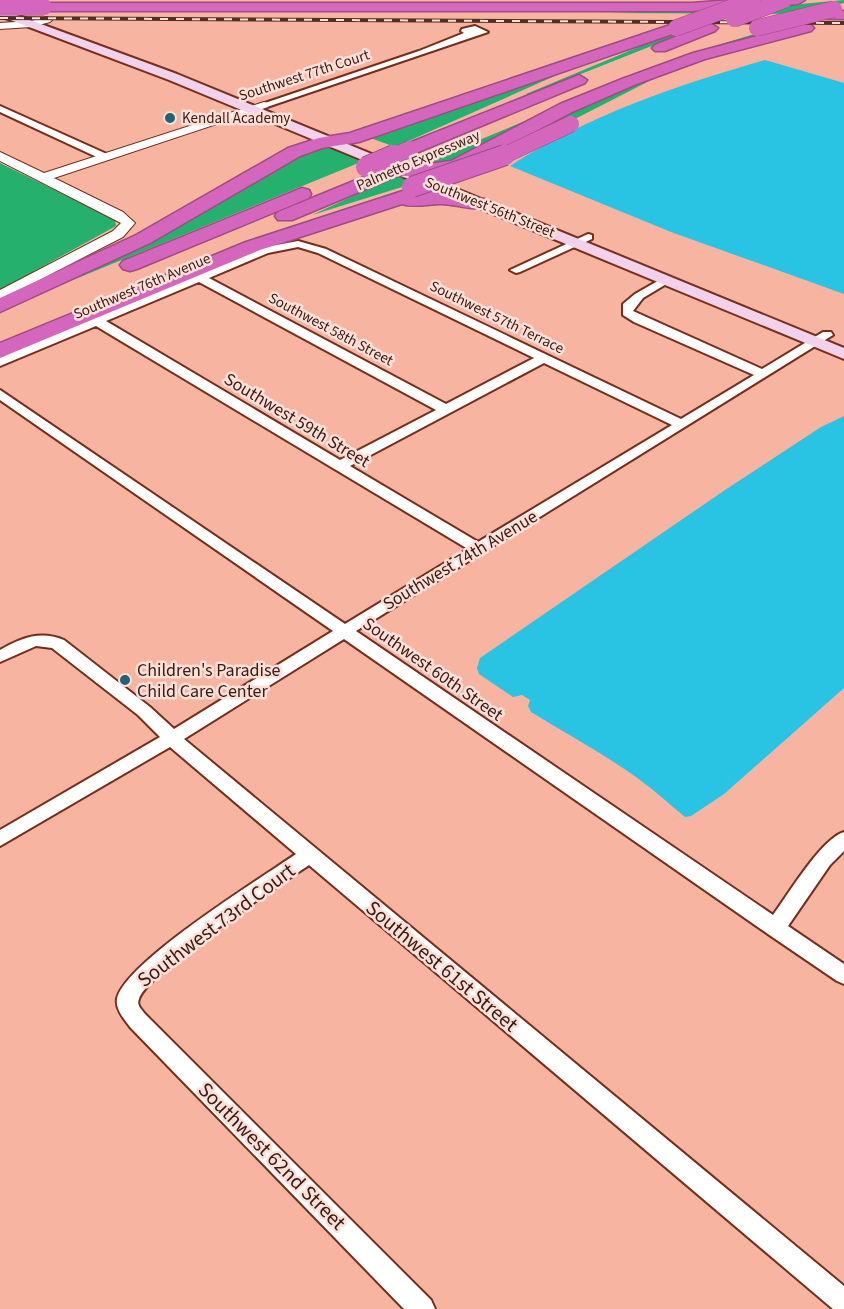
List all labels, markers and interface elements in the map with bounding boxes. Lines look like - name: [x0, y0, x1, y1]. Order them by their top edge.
- street label: Southwest 77th Court: [236, 44, 372, 106]
- place label: Kendall Academy: [182, 108, 290, 129]
- marker: Kendall Academy: [163, 111, 177, 125]
- street label: Palmetto Expressway: [353, 125, 483, 196]
- street label: Southwest 56th Street: [422, 172, 558, 243]
- street label: Southwest 76th Avenue: [70, 248, 214, 325]
- street label: Southwest 57th Terrace: [426, 276, 567, 359]
- street label: Southwest 58th Street: [265, 288, 397, 371]
- street label: Southwest 59th Street: [219, 367, 374, 474]
- street label: Southwest 74th Avenue: [378, 504, 542, 617]
- street label: Southwest 60th Street: [357, 612, 508, 727]
- place label: Children's Paradise Child Care Center: [137, 658, 281, 704]
- marker: Children's Paradise Child Care Center: [118, 673, 132, 687]
- street label: Southwest 73rd Court: [131, 856, 301, 994]
- street label: Southwest 61st Street: [359, 893, 525, 1039]
- street label: Southwest 62nd Street: [191, 1075, 353, 1237]

